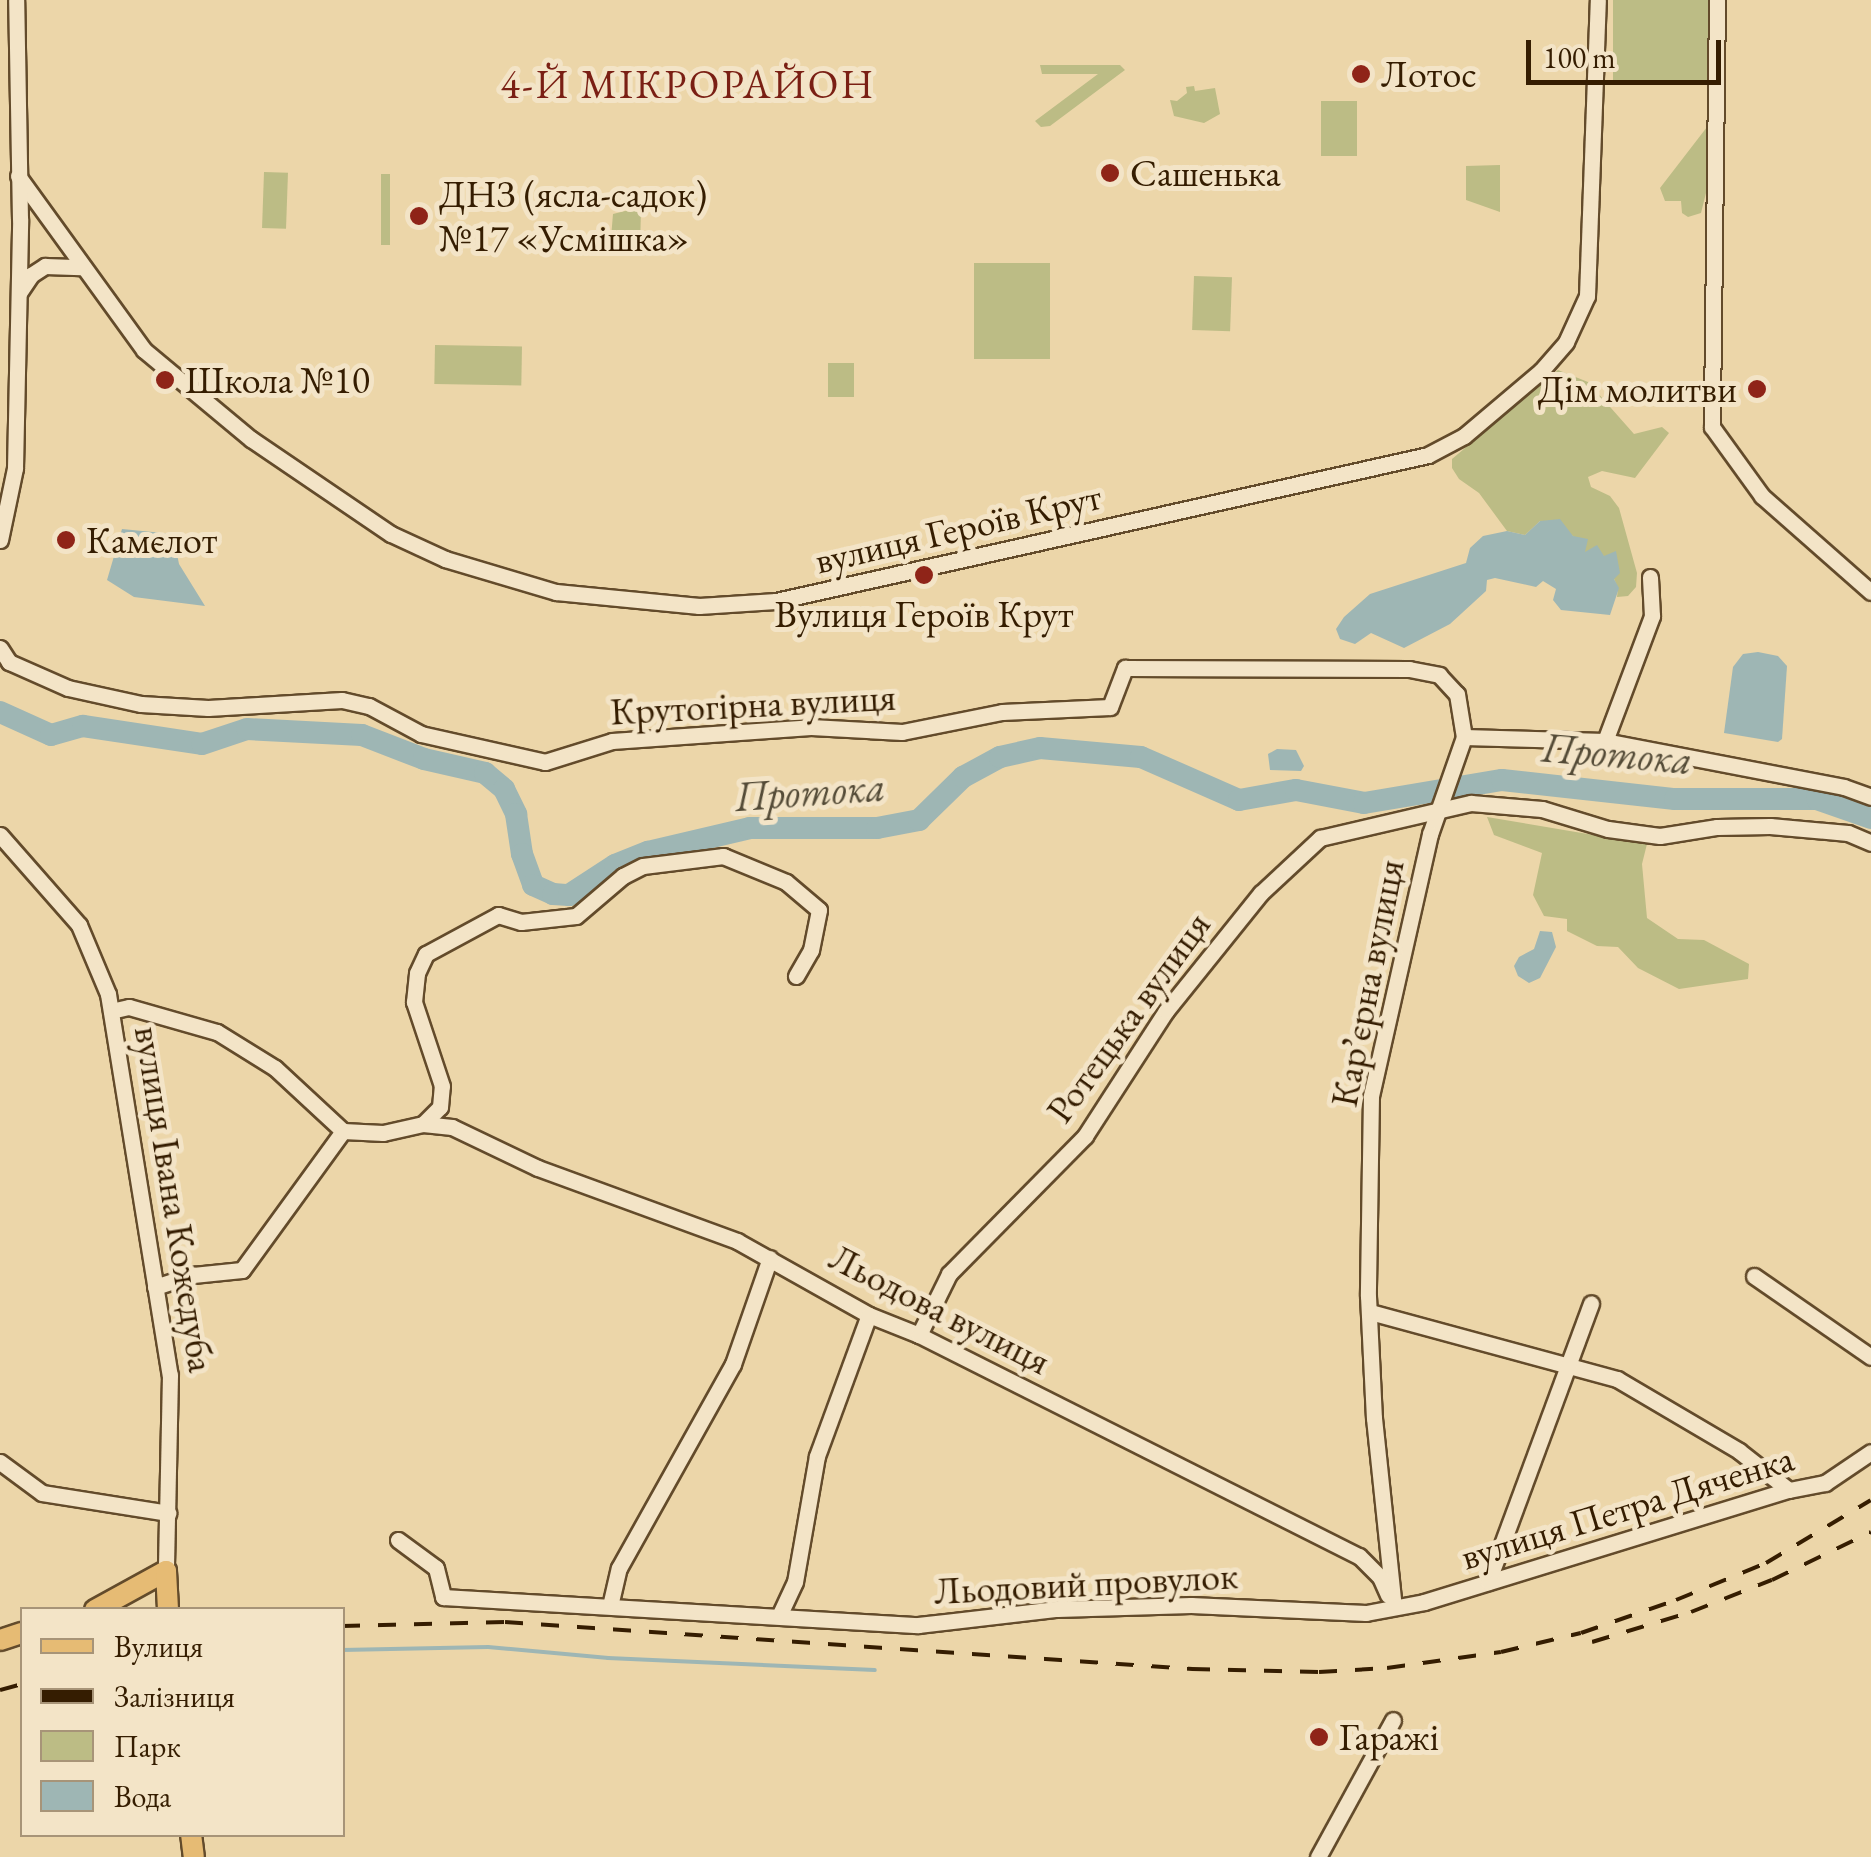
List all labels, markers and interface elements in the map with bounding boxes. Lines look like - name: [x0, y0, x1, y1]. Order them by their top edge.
- scale bar: [1531, 20, 1726, 82]
- text: 100 m: [1543, 38, 1616, 77]
- place label: Лотос: [1381, 51, 1477, 97]
- district label: 4-Й МІКРОРАЙОН: [500, 60, 876, 108]
- marker: Лотос: [1350, 63, 1372, 85]
- place label: Сашенька: [1130, 150, 1281, 196]
- marker: Сашенька: [1099, 162, 1121, 184]
- place label: ДНЗ (ясла-садок) №17 «Усмішка»: [439, 171, 707, 260]
- marker: ДНЗ (ясла-садок) №17 «Усмішка»: [408, 205, 430, 227]
- place label: Школа №10: [185, 357, 370, 403]
- place label: Дім молитви: [1538, 366, 1737, 412]
- marker: Школа №10: [154, 369, 176, 391]
- marker: Дім молитви: [1746, 378, 1768, 400]
- street label: вулиця Героїв Крут: [810, 473, 1106, 583]
- place label: Камєлот: [86, 517, 217, 563]
- marker: Камєлот: [55, 529, 77, 551]
- marker: Вулиця Героїв Крут: [913, 564, 935, 586]
- place label: Вулиця Героїв Крут: [774, 591, 1074, 637]
- street label: Крутогірна вулиця: [609, 674, 897, 734]
- water label: Протока: [1540, 723, 1694, 783]
- water label: Протока: [733, 762, 887, 820]
- street label: Карʼєрна вулиця: [1321, 855, 1413, 1111]
- street label: Ротецька вулиця: [1036, 903, 1220, 1131]
- street label: вулиця Івана Кожедуба: [125, 1023, 225, 1375]
- street label: Льодова вулиця: [822, 1234, 1058, 1384]
- street label: вулиця Петра Дяченка: [1455, 1435, 1799, 1579]
- street label: Льодовий провулок: [933, 1552, 1239, 1614]
- legend: [20, 1607, 345, 1837]
- text: Вулиця: [114, 1627, 203, 1666]
- text: Залізниця: [114, 1677, 235, 1716]
- place label: Гаражі: [1339, 1714, 1439, 1760]
- marker: Гаражі: [1308, 1726, 1330, 1748]
- text: Парк: [114, 1727, 181, 1766]
- text: Вода: [114, 1777, 171, 1816]

